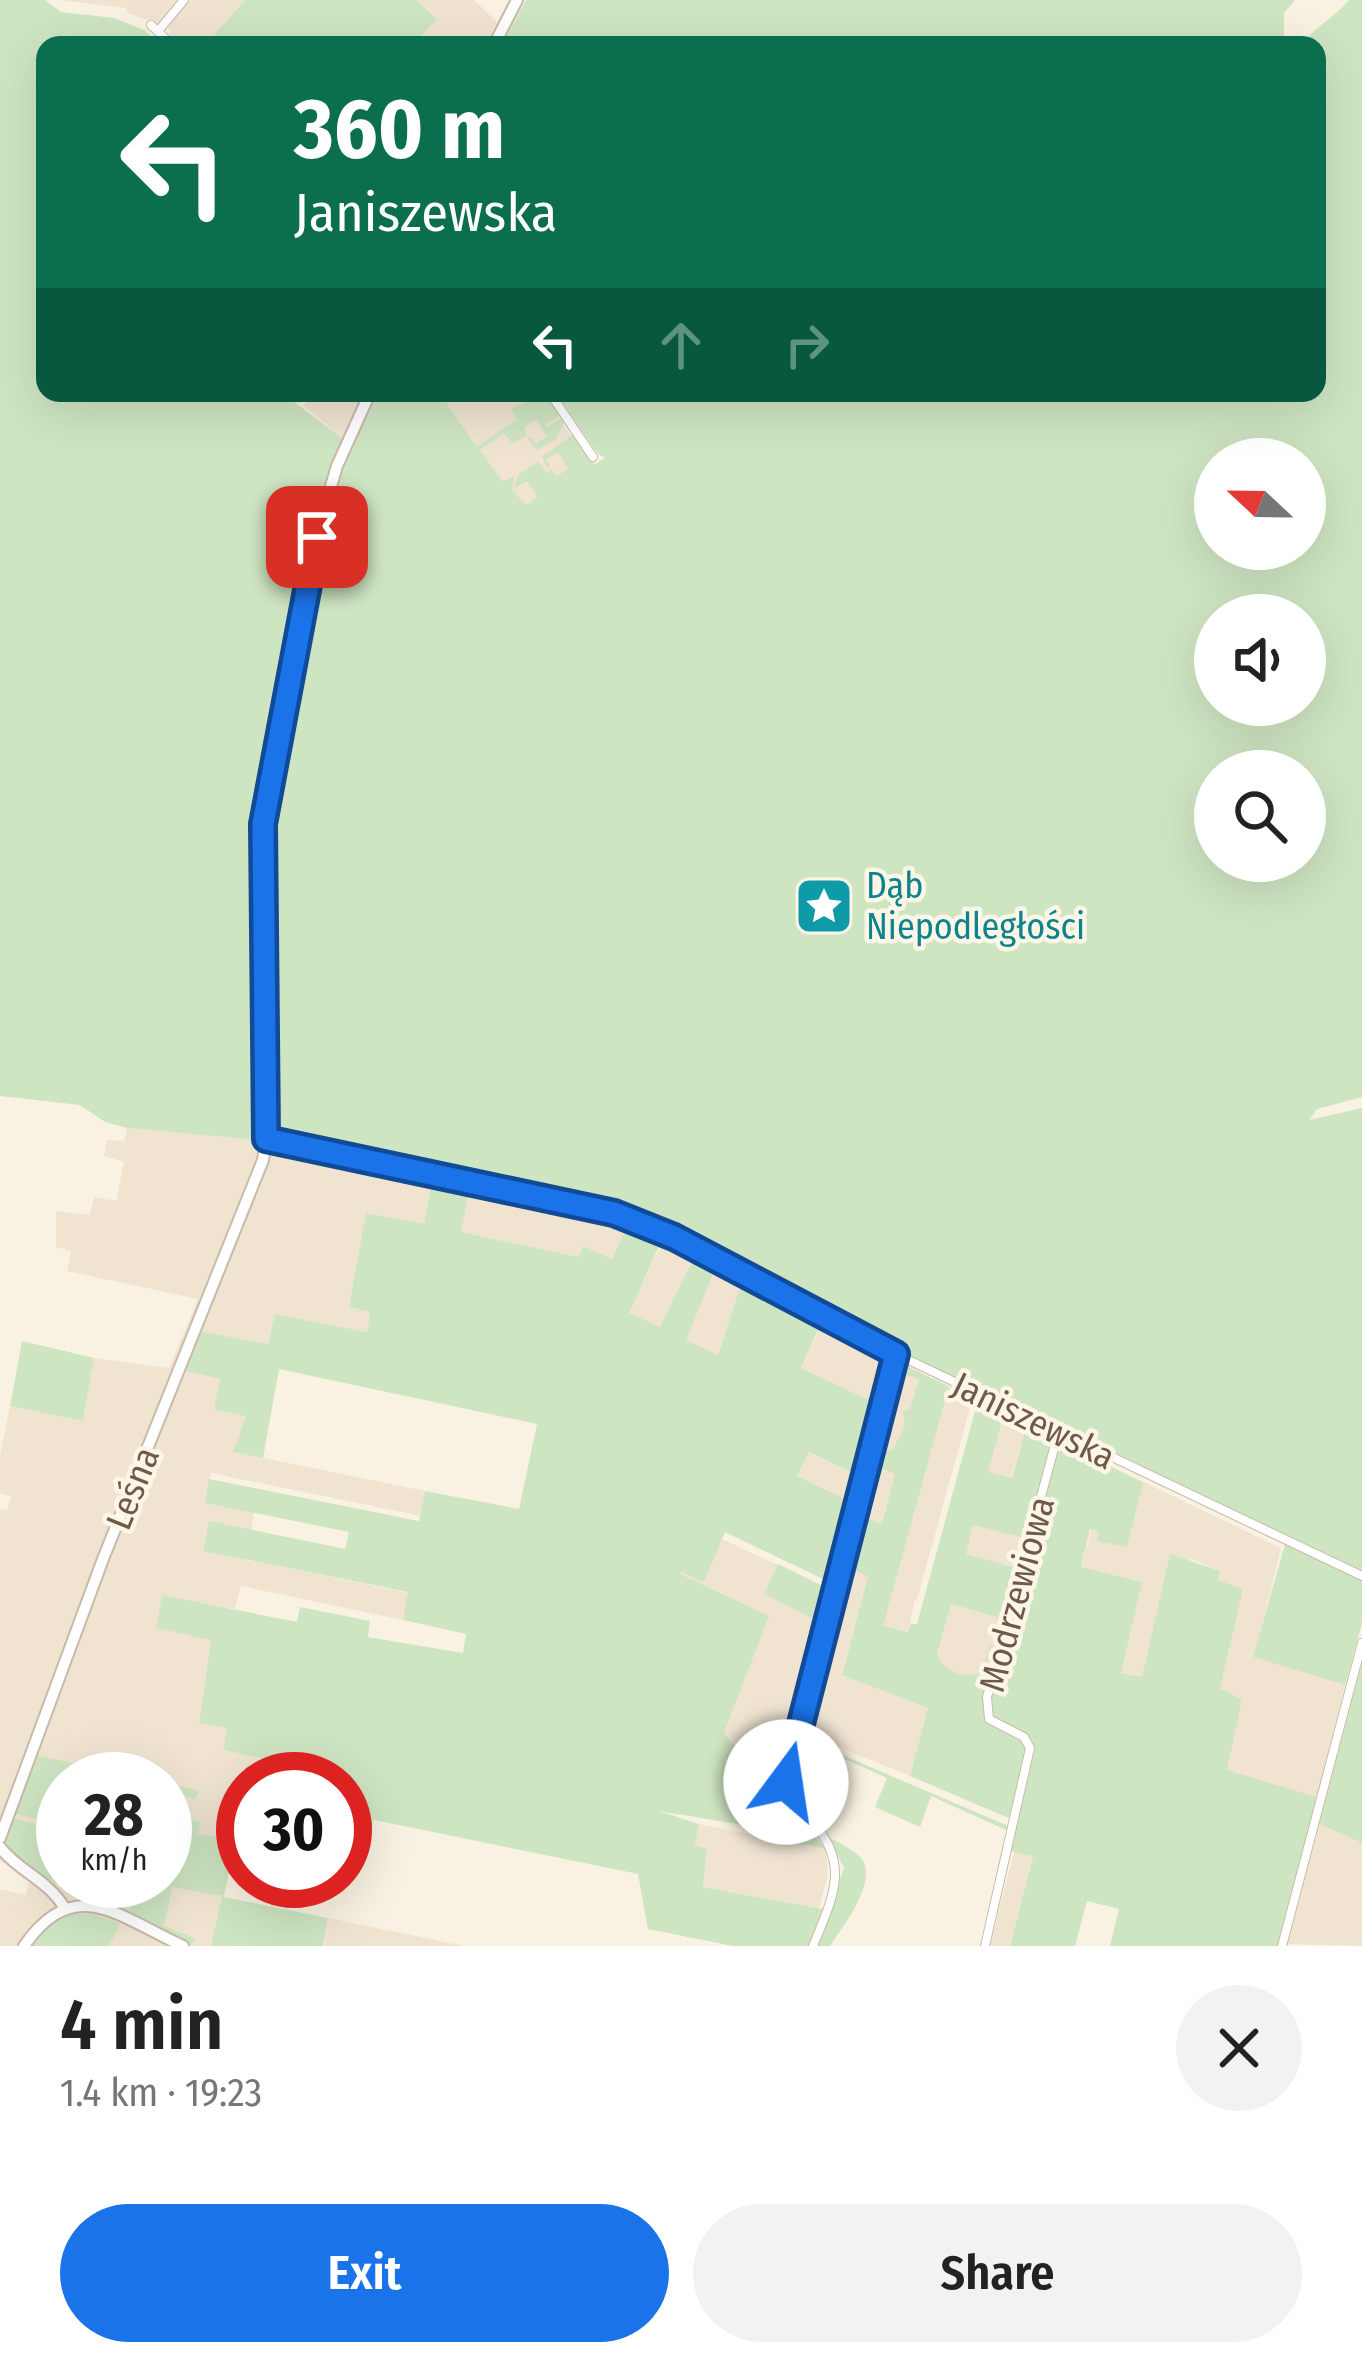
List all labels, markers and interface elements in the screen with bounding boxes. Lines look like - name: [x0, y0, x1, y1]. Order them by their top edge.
- text: 360 m: [294, 79, 505, 180]
- icon: left: [96, 84, 252, 240]
- text: Janiszewska: [294, 181, 557, 245]
- icon: left: [522, 312, 588, 378]
- icon: ahead: [648, 312, 714, 378]
- icon: right: [774, 312, 840, 378]
- north arrow: [1194, 438, 1326, 570]
- map controls: [1194, 438, 1326, 882]
- pin: [266, 486, 368, 588]
- icon: arrive: [284, 504, 350, 570]
- button: sound: [1194, 594, 1326, 726]
- button: search: [1194, 750, 1326, 882]
- place label: Dąb Niepodległości: [866, 864, 1085, 949]
- place icon: Dąb Niepodległości: [793, 875, 855, 937]
- street label: Janiszewska: [945, 1363, 1122, 1479]
- street label: Leśna: [97, 1441, 169, 1536]
- street label: Modrzewiowa: [970, 1492, 1064, 1697]
- position arrow: [723, 1719, 849, 1845]
- speed limit sign: 30: [216, 1752, 372, 1908]
- text: 28: [84, 1779, 144, 1851]
- text: km/h: [81, 1842, 147, 1878]
- text: 4 min: [60, 1982, 223, 2068]
- button: close: [1176, 1985, 1302, 2111]
- text: 1.4 km · 19:23: [60, 2070, 262, 2116]
- button: Exit: [60, 2204, 669, 2342]
- button: Share: [693, 2204, 1302, 2342]

